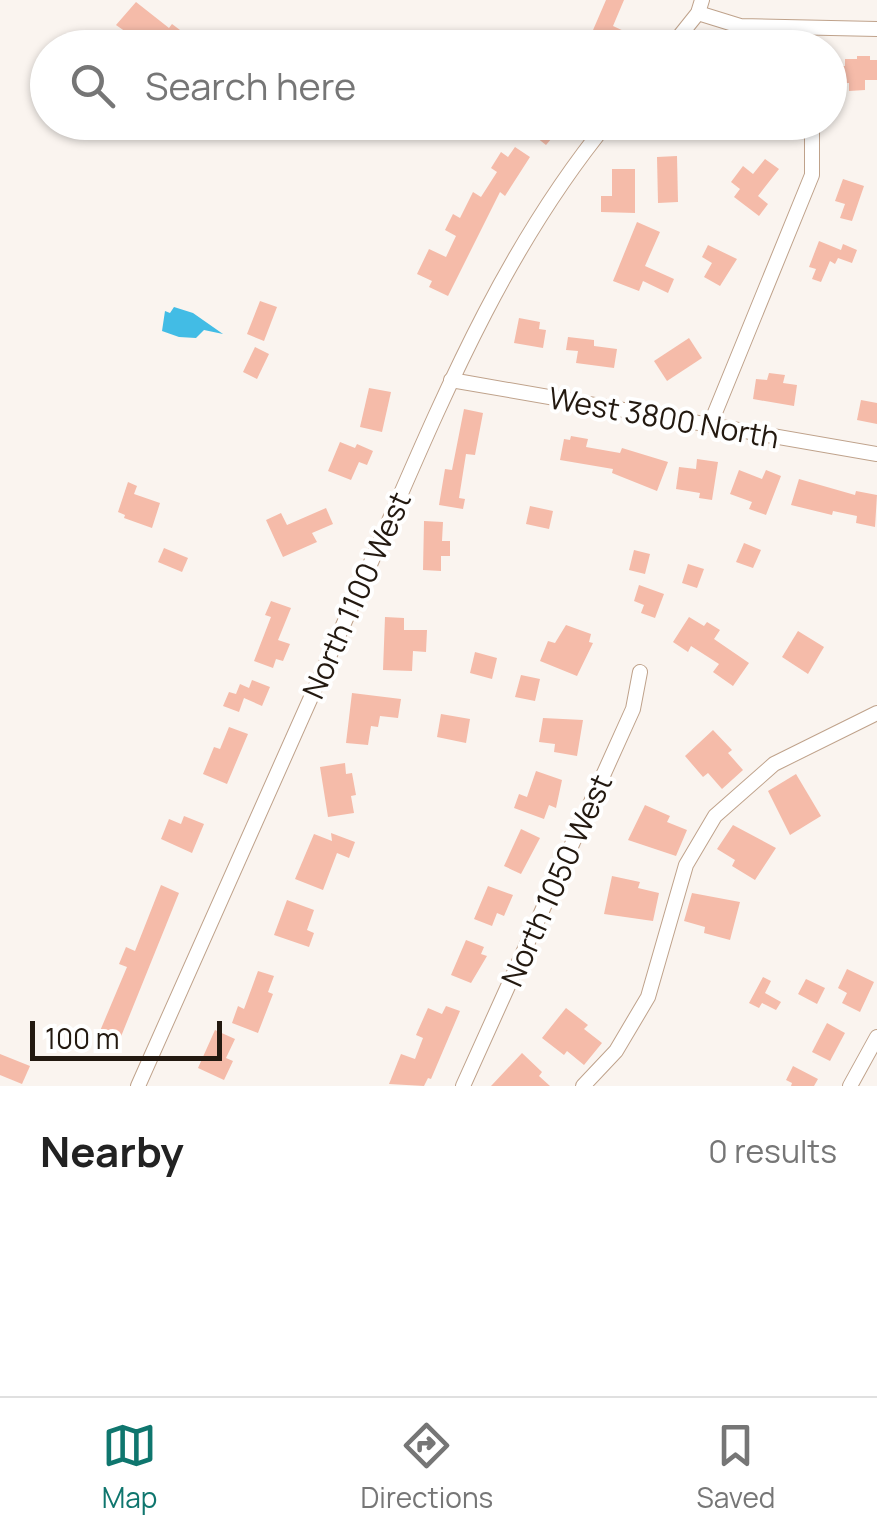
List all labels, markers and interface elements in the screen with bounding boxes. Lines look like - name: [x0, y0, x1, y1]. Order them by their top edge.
- search box: [30, 30, 847, 140]
- icon: search: [65, 58, 120, 113]
- text: Search here: [145, 59, 356, 111]
- street label: West 3800 North: [546, 377, 782, 457]
- street label: North 1100 West: [292, 485, 420, 705]
- street label: North 1050 West: [491, 767, 621, 993]
- scale bar: [30, 1016, 222, 1060]
- text: 100 m: [45, 1019, 119, 1057]
- text: Nearby: [40, 1122, 184, 1180]
- text: 0 results: [708, 1129, 837, 1173]
- tab: Map: [102, 1418, 157, 1516]
- tab: Directions: [361, 1418, 493, 1516]
- tab: Saved: [696, 1418, 775, 1516]

